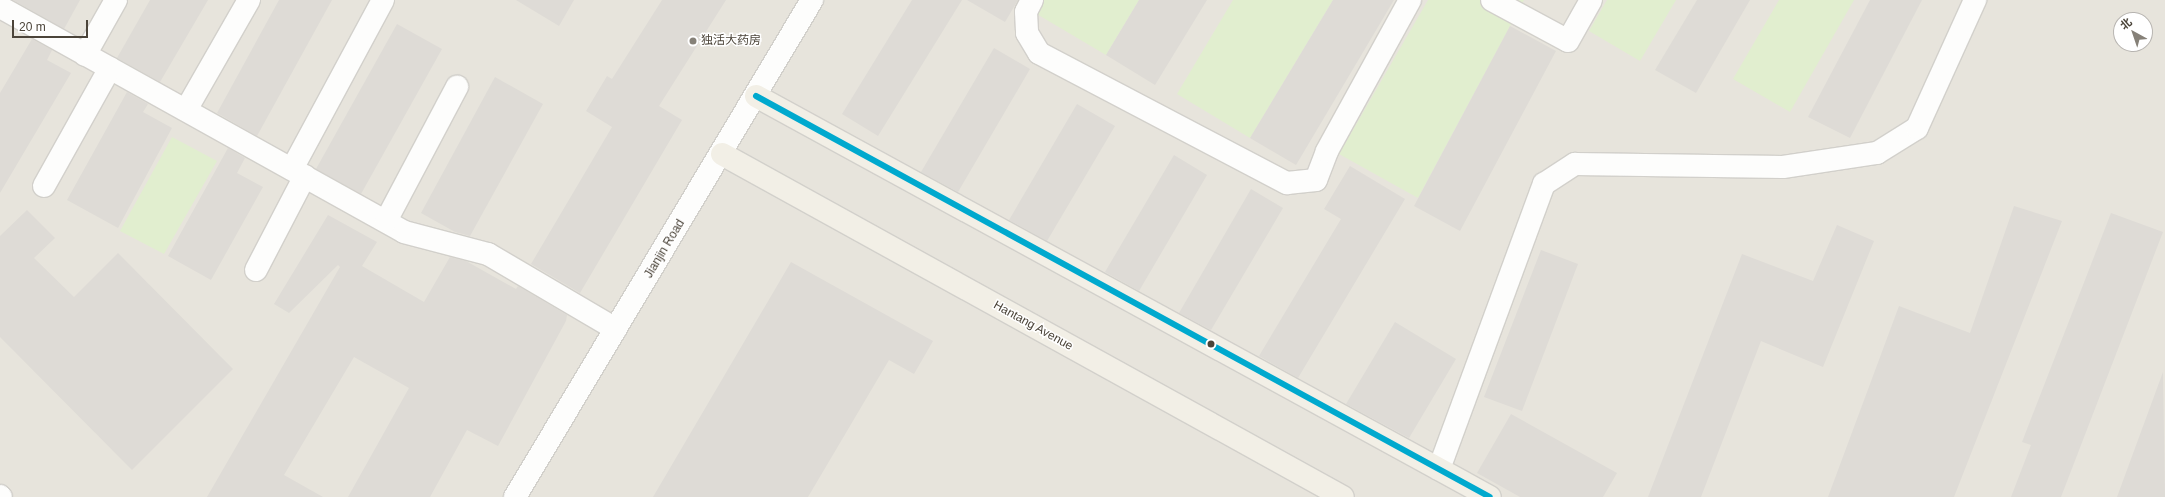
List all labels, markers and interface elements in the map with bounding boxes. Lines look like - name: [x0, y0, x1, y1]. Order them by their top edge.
- scale bar: [14, 12, 90, 38]
- north arrow: [2113, 12, 2153, 52]
- text: 北: [2118, 15, 2134, 32]
- text: 20 m: [19, 20, 46, 34]
- place label: 独活大药房: [701, 34, 761, 48]
- marker: 独活大药房: [688, 36, 698, 46]
- street label: Jianjin Road: [642, 217, 688, 281]
- street label: Hantang Avenue: [991, 298, 1075, 354]
- unlabelled marker: [1206, 339, 1216, 349]

